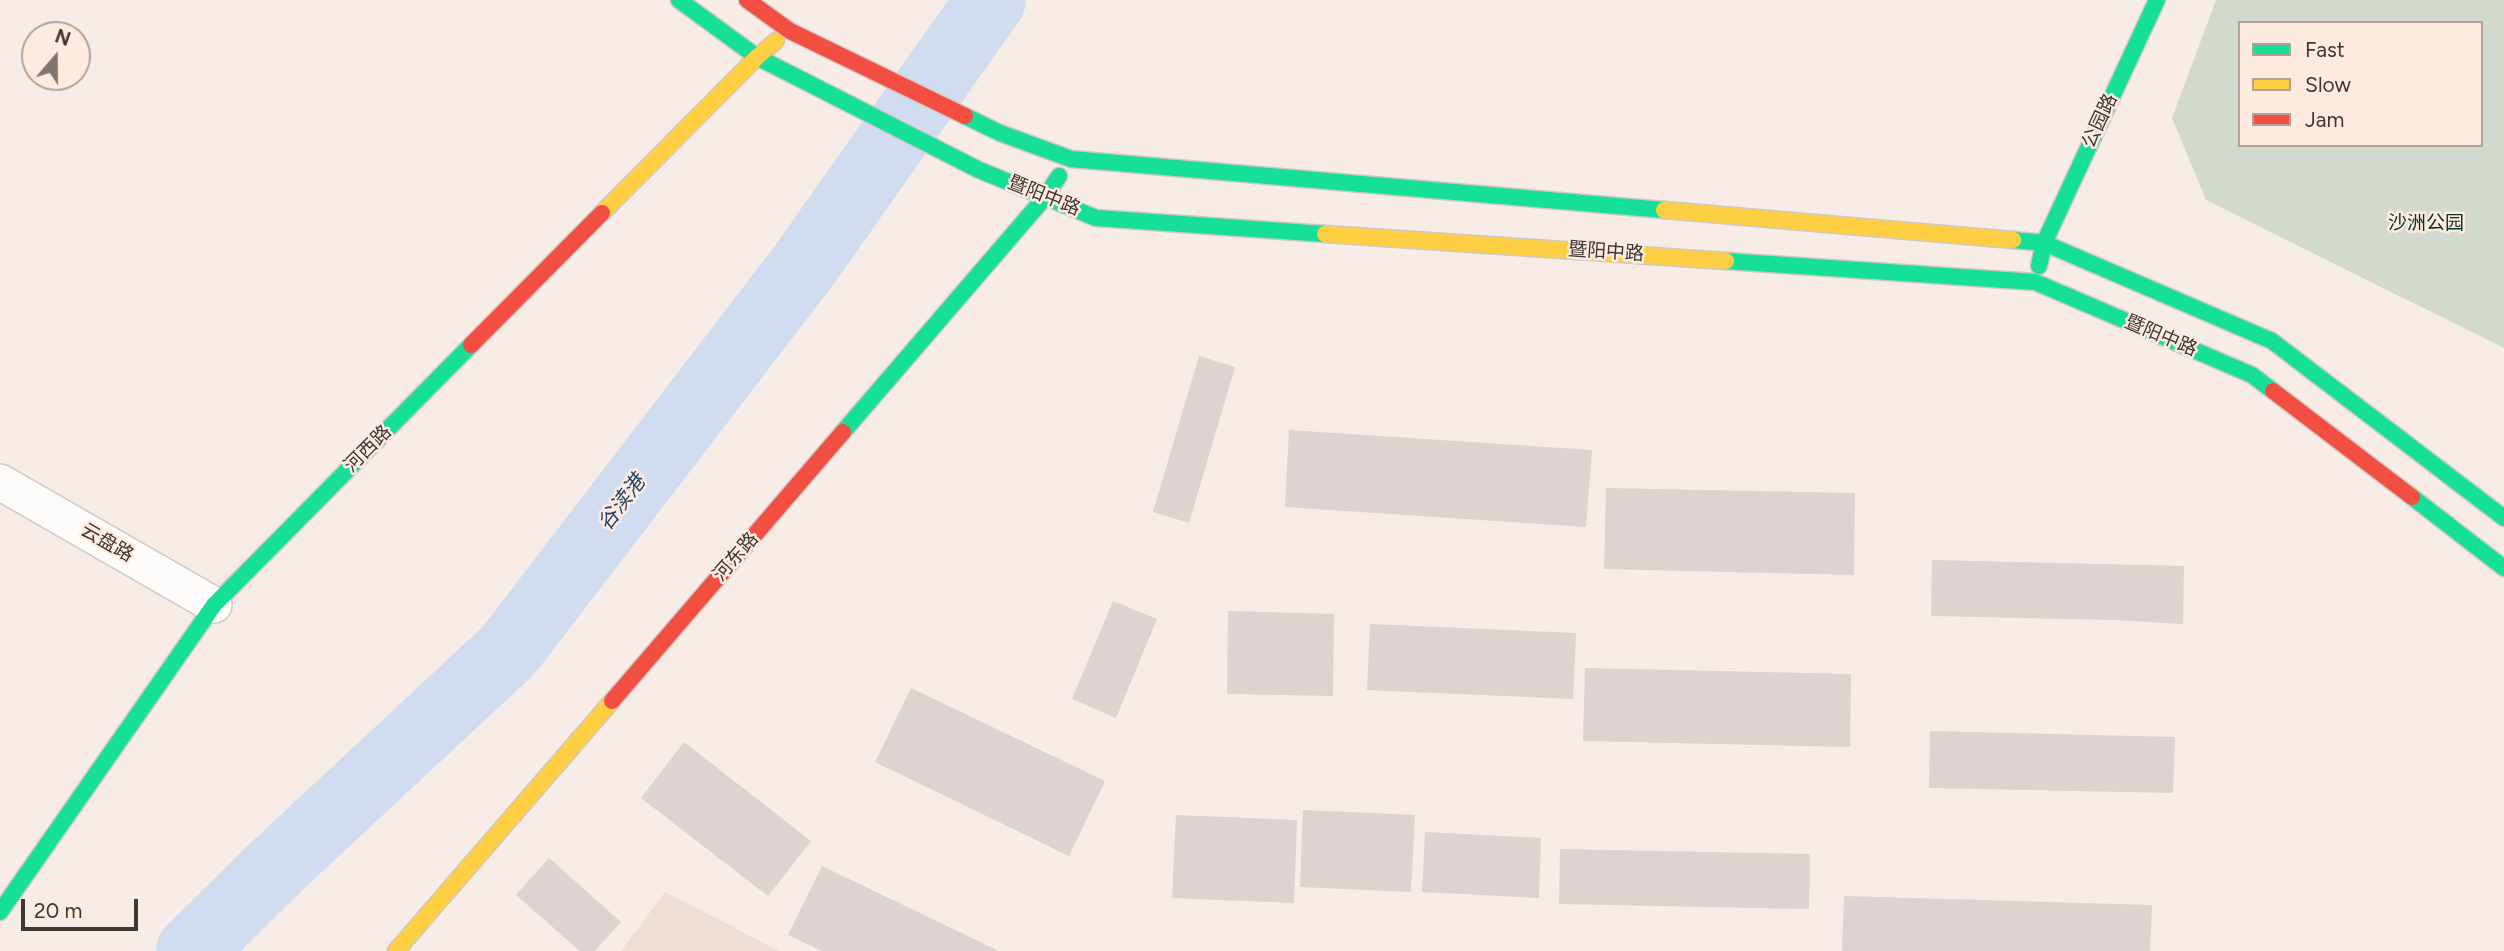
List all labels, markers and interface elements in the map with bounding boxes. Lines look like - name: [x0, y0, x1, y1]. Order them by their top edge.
- north arrow: [21, 21, 91, 91]
- legend: [2238, 21, 2483, 147]
- text: N: [52, 24, 74, 51]
- text: Fast: [2305, 37, 2345, 62]
- text: Slow: [2305, 72, 2351, 97]
- street label: 公园路: [2078, 90, 2122, 152]
- text: Jam: [2305, 107, 2344, 132]
- street label: 暨阳中路: [1004, 171, 1084, 221]
- park label: 沙洲公园: [2388, 212, 2464, 234]
- street label: 暨阳中路: [1567, 238, 1645, 266]
- street label: 暨阳中路: [2122, 311, 2200, 361]
- street label: 河西路: [340, 421, 396, 477]
- water label: 谷渎港: [593, 470, 651, 536]
- street label: 云盘路: [77, 519, 137, 567]
- street label: 河东路: [709, 528, 763, 586]
- scale bar: [24, 884, 142, 928]
- text: 20 m: [34, 898, 82, 923]

